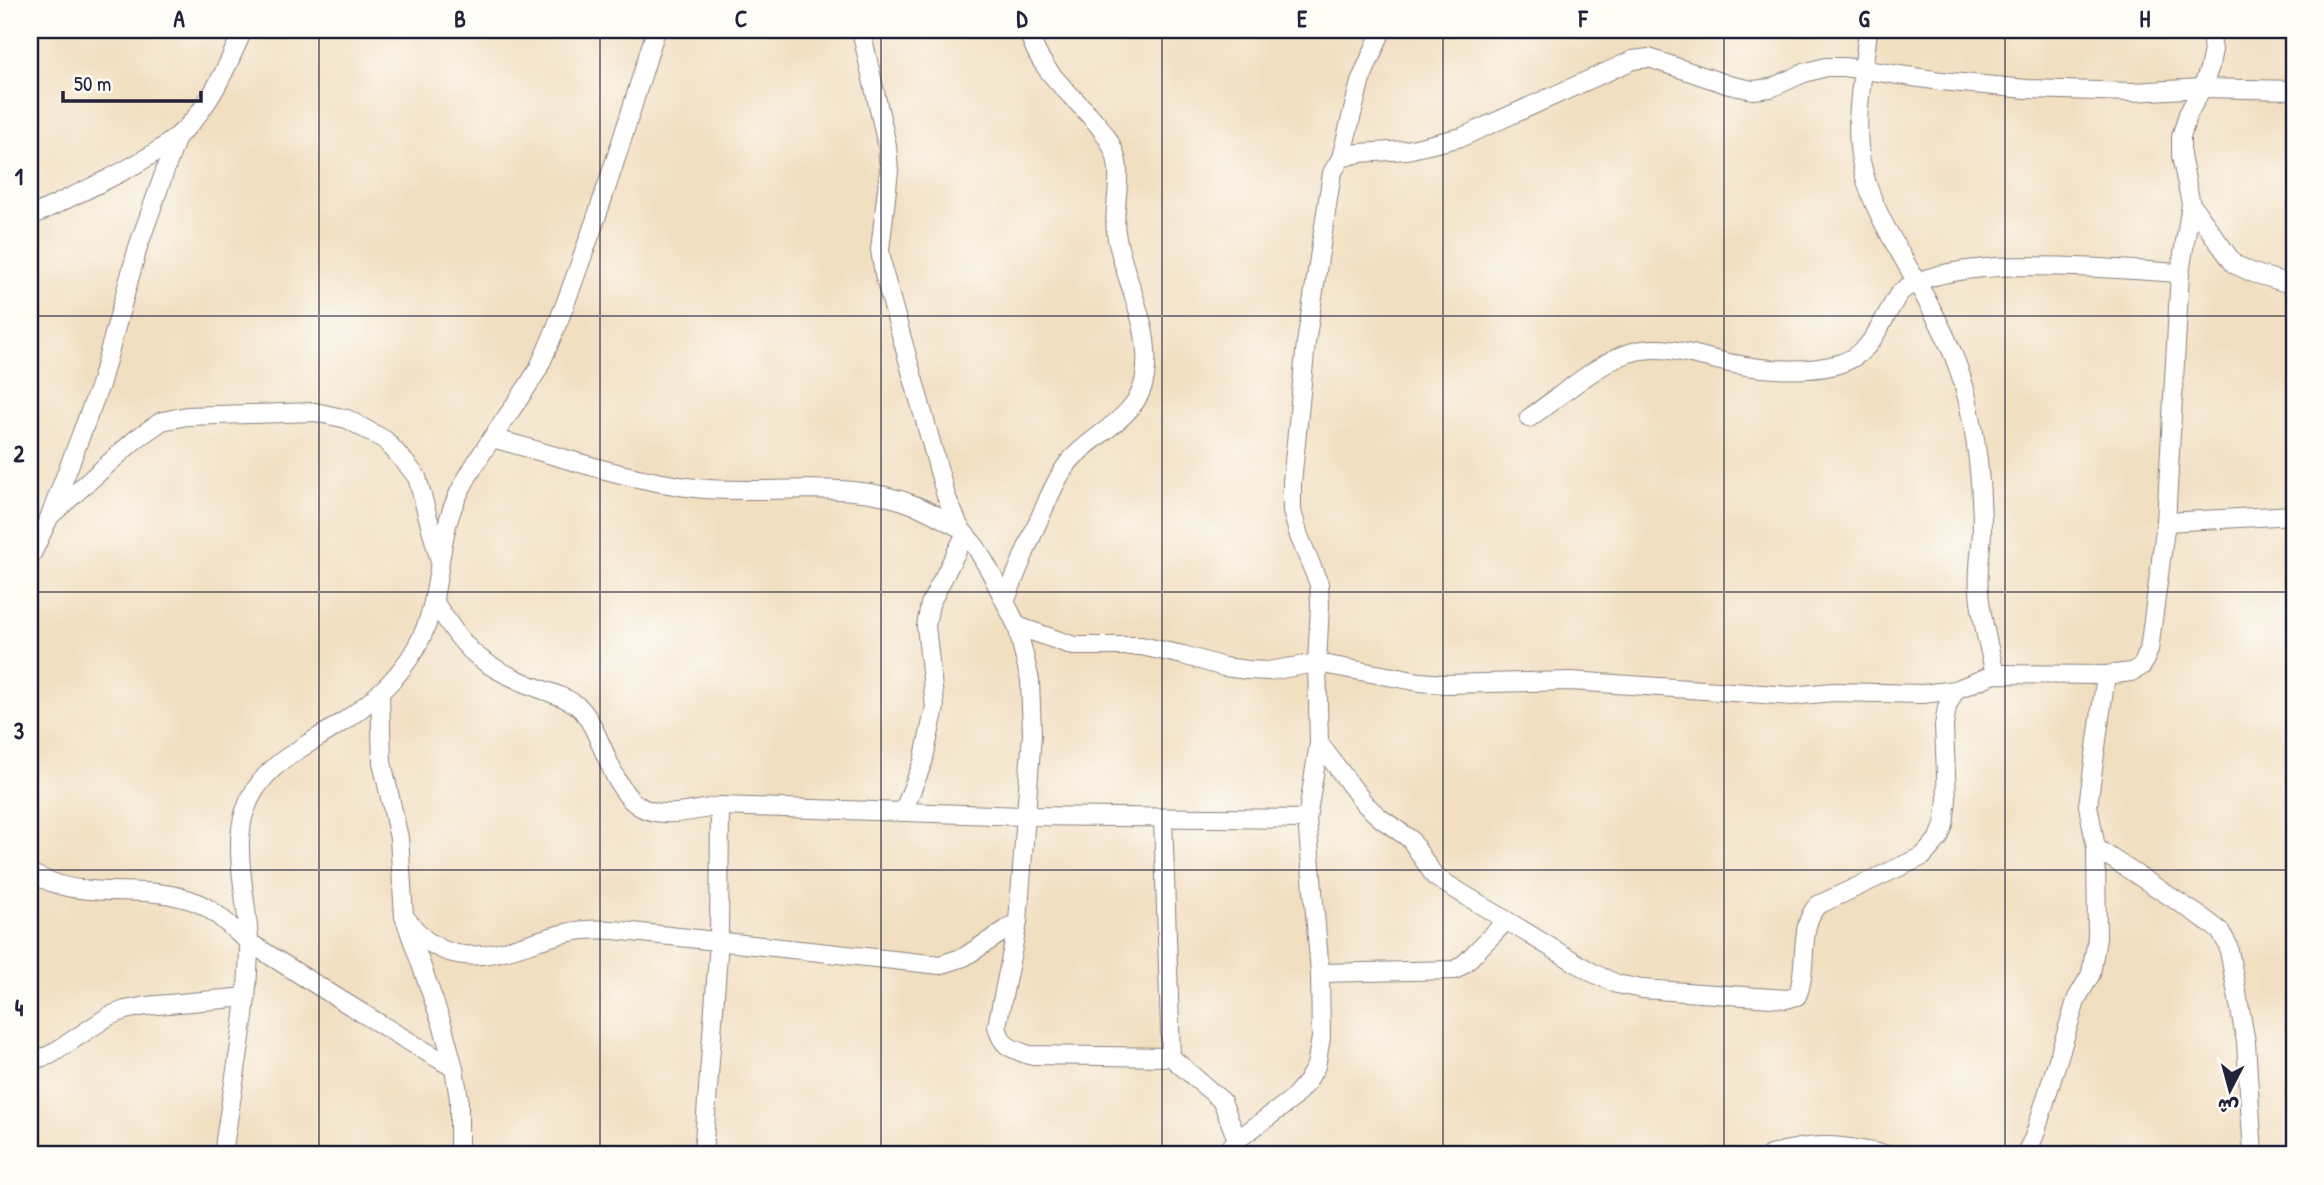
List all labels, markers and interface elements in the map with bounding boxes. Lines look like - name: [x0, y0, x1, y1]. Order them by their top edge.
- text: A: [173, 3, 185, 34]
- text: B: [454, 3, 466, 34]
- text: C: [735, 3, 747, 34]
- text: D: [1017, 3, 1029, 34]
- text: E: [1297, 3, 1308, 34]
- text: F: [1578, 3, 1589, 34]
- text: G: [1858, 3, 1870, 34]
- text: H: [2140, 3, 2151, 34]
- scale bar: [63, 60, 201, 104]
- text: 50 m: [74, 69, 111, 98]
- text: 1: [15, 161, 23, 192]
- text: 2: [14, 438, 25, 469]
- text: 3: [14, 715, 24, 746]
- text: 4: [15, 992, 24, 1023]
- north arrow: [2194, 1056, 2264, 1126]
- text: ش: [2216, 1093, 2240, 1121]

